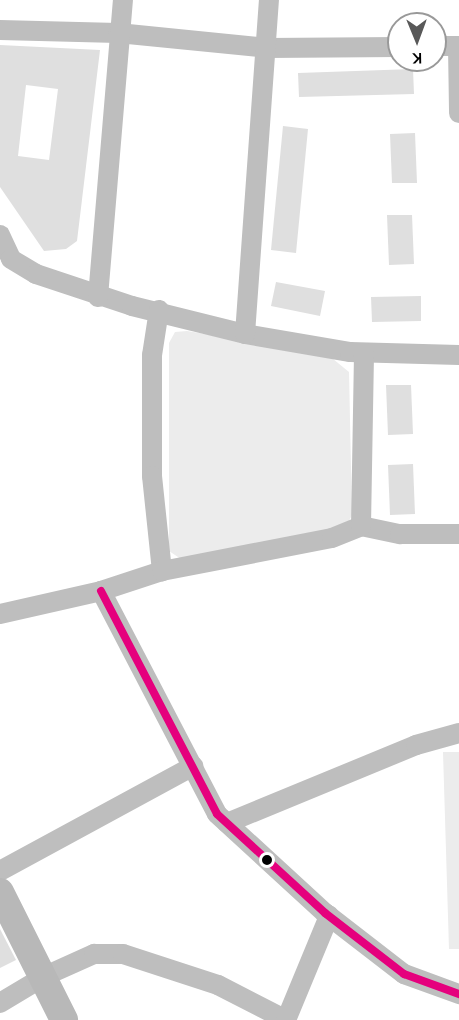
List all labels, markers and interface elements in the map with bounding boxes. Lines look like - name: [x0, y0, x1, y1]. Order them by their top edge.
- north arrow: [387, 12, 447, 72]
- text: K: [412, 49, 423, 68]
- unlabelled marker: [261, 854, 273, 866]

